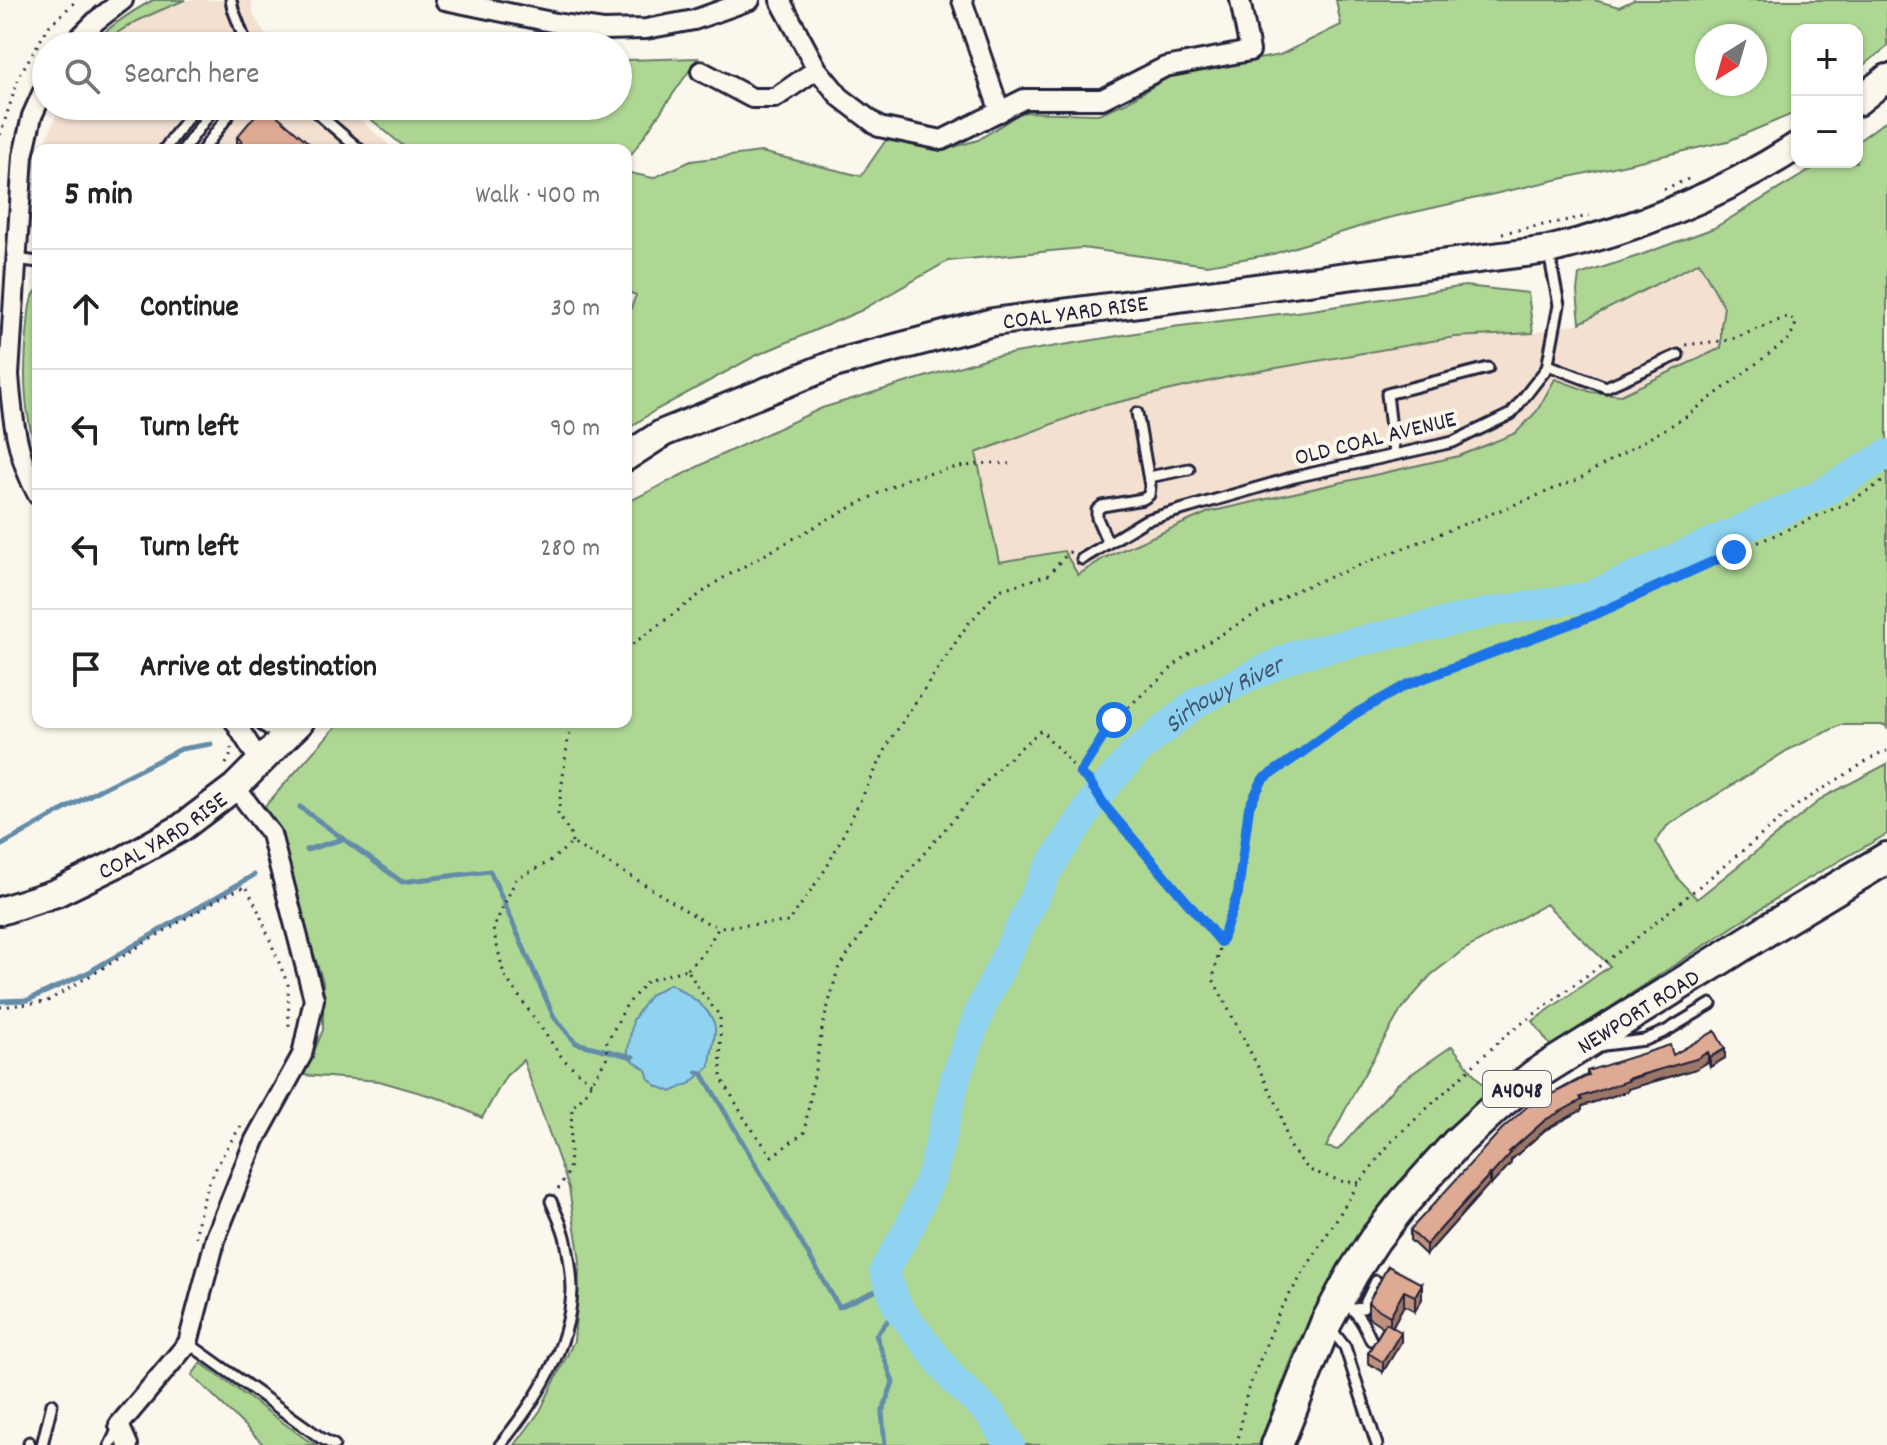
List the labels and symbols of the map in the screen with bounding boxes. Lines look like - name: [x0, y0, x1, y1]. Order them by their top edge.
- north arrow: [1695, 24, 1767, 96]
- street label: COAL YARD RISE: [1001, 288, 1151, 341]
- street label: OLD COAL AVENUE: [1291, 403, 1460, 476]
- route end: [1716, 534, 1752, 570]
- water label: Sirhowy River: [1157, 647, 1293, 744]
- route start: [1096, 702, 1132, 738]
- street label: COAL YARD RISE: [93, 785, 236, 890]
- street label: NEWPORT ROAD: [1572, 962, 1707, 1064]
- road number: A4048: [1483, 1071, 1551, 1107]

